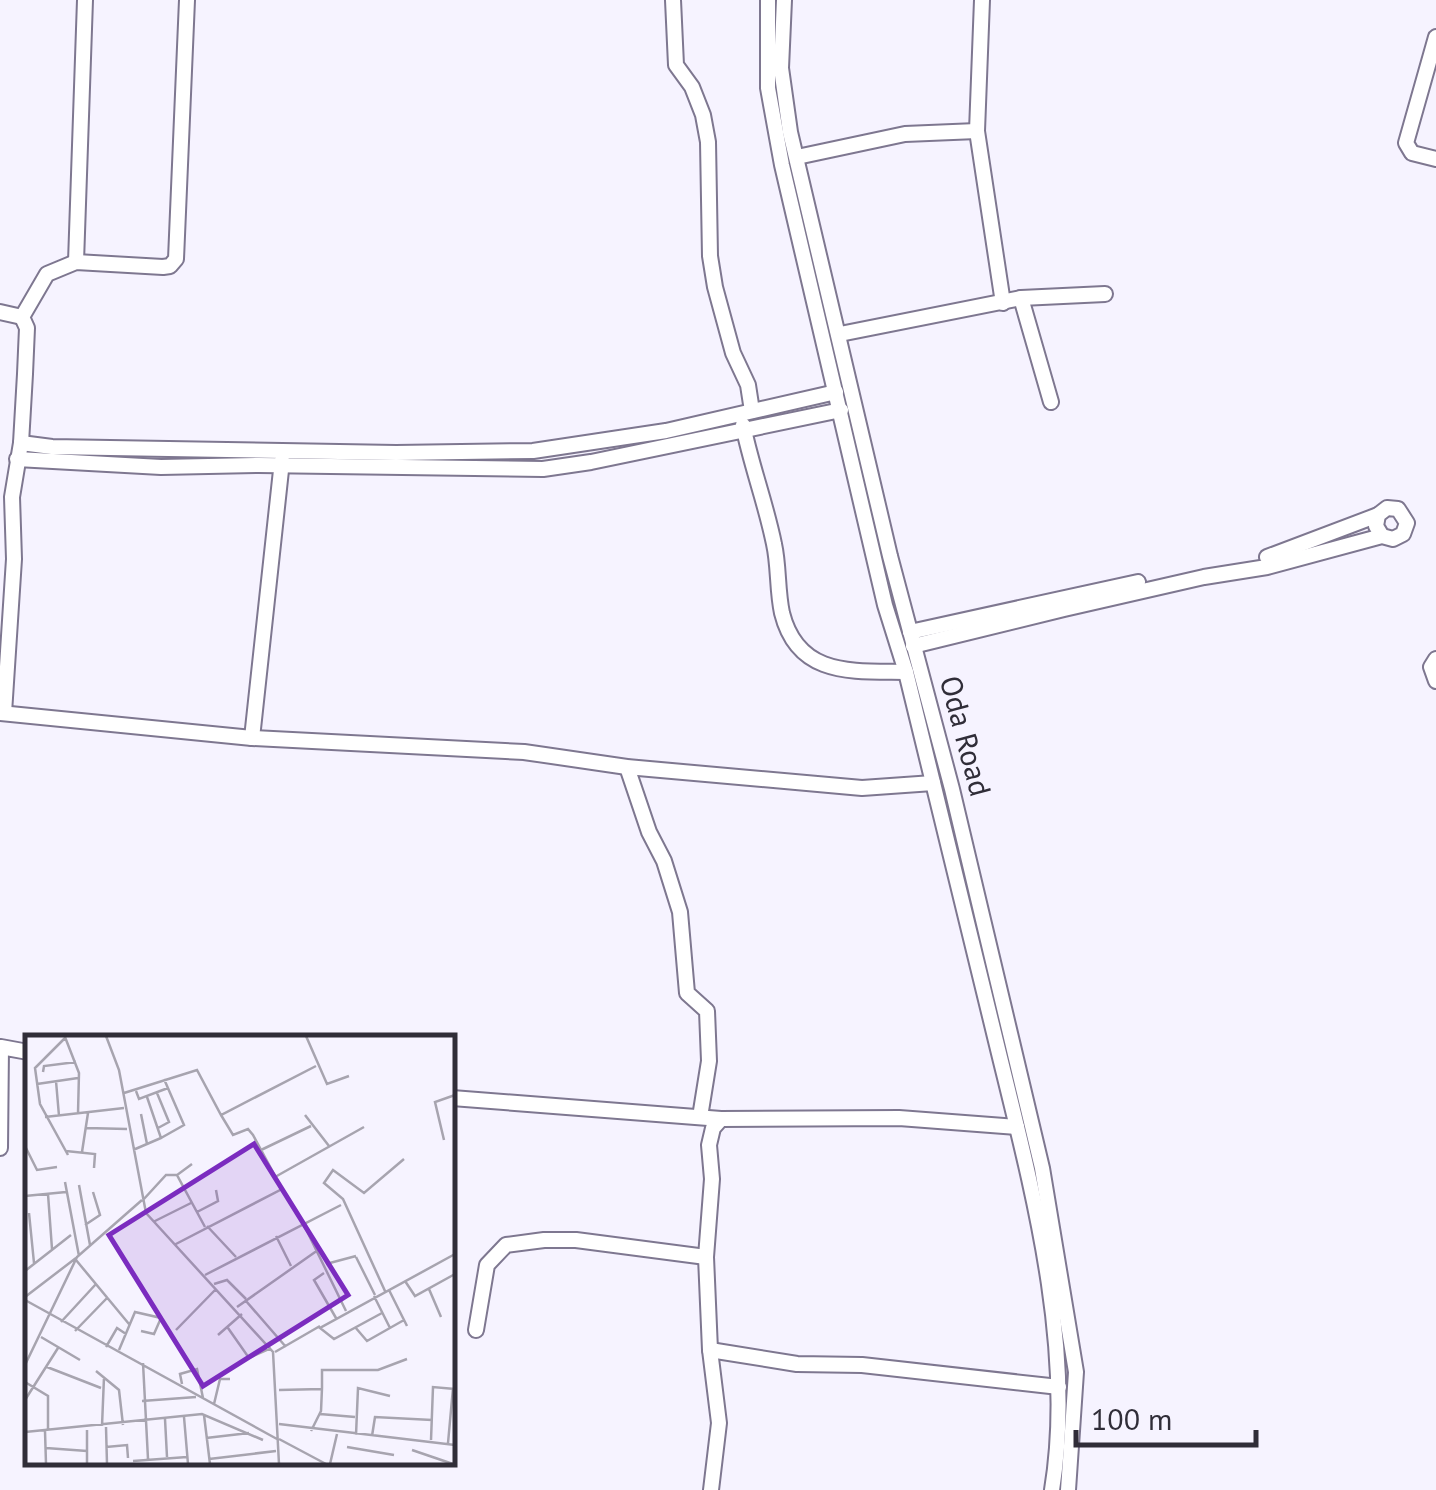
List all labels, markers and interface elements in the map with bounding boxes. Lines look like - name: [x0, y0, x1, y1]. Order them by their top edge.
- street label: Oda Road: [932, 671, 1001, 800]
- inset map: [25, 1035, 455, 1465]
- scale bar: [1076, 1385, 1256, 1447]
- text: 100 m: [1091, 1399, 1172, 1438]

